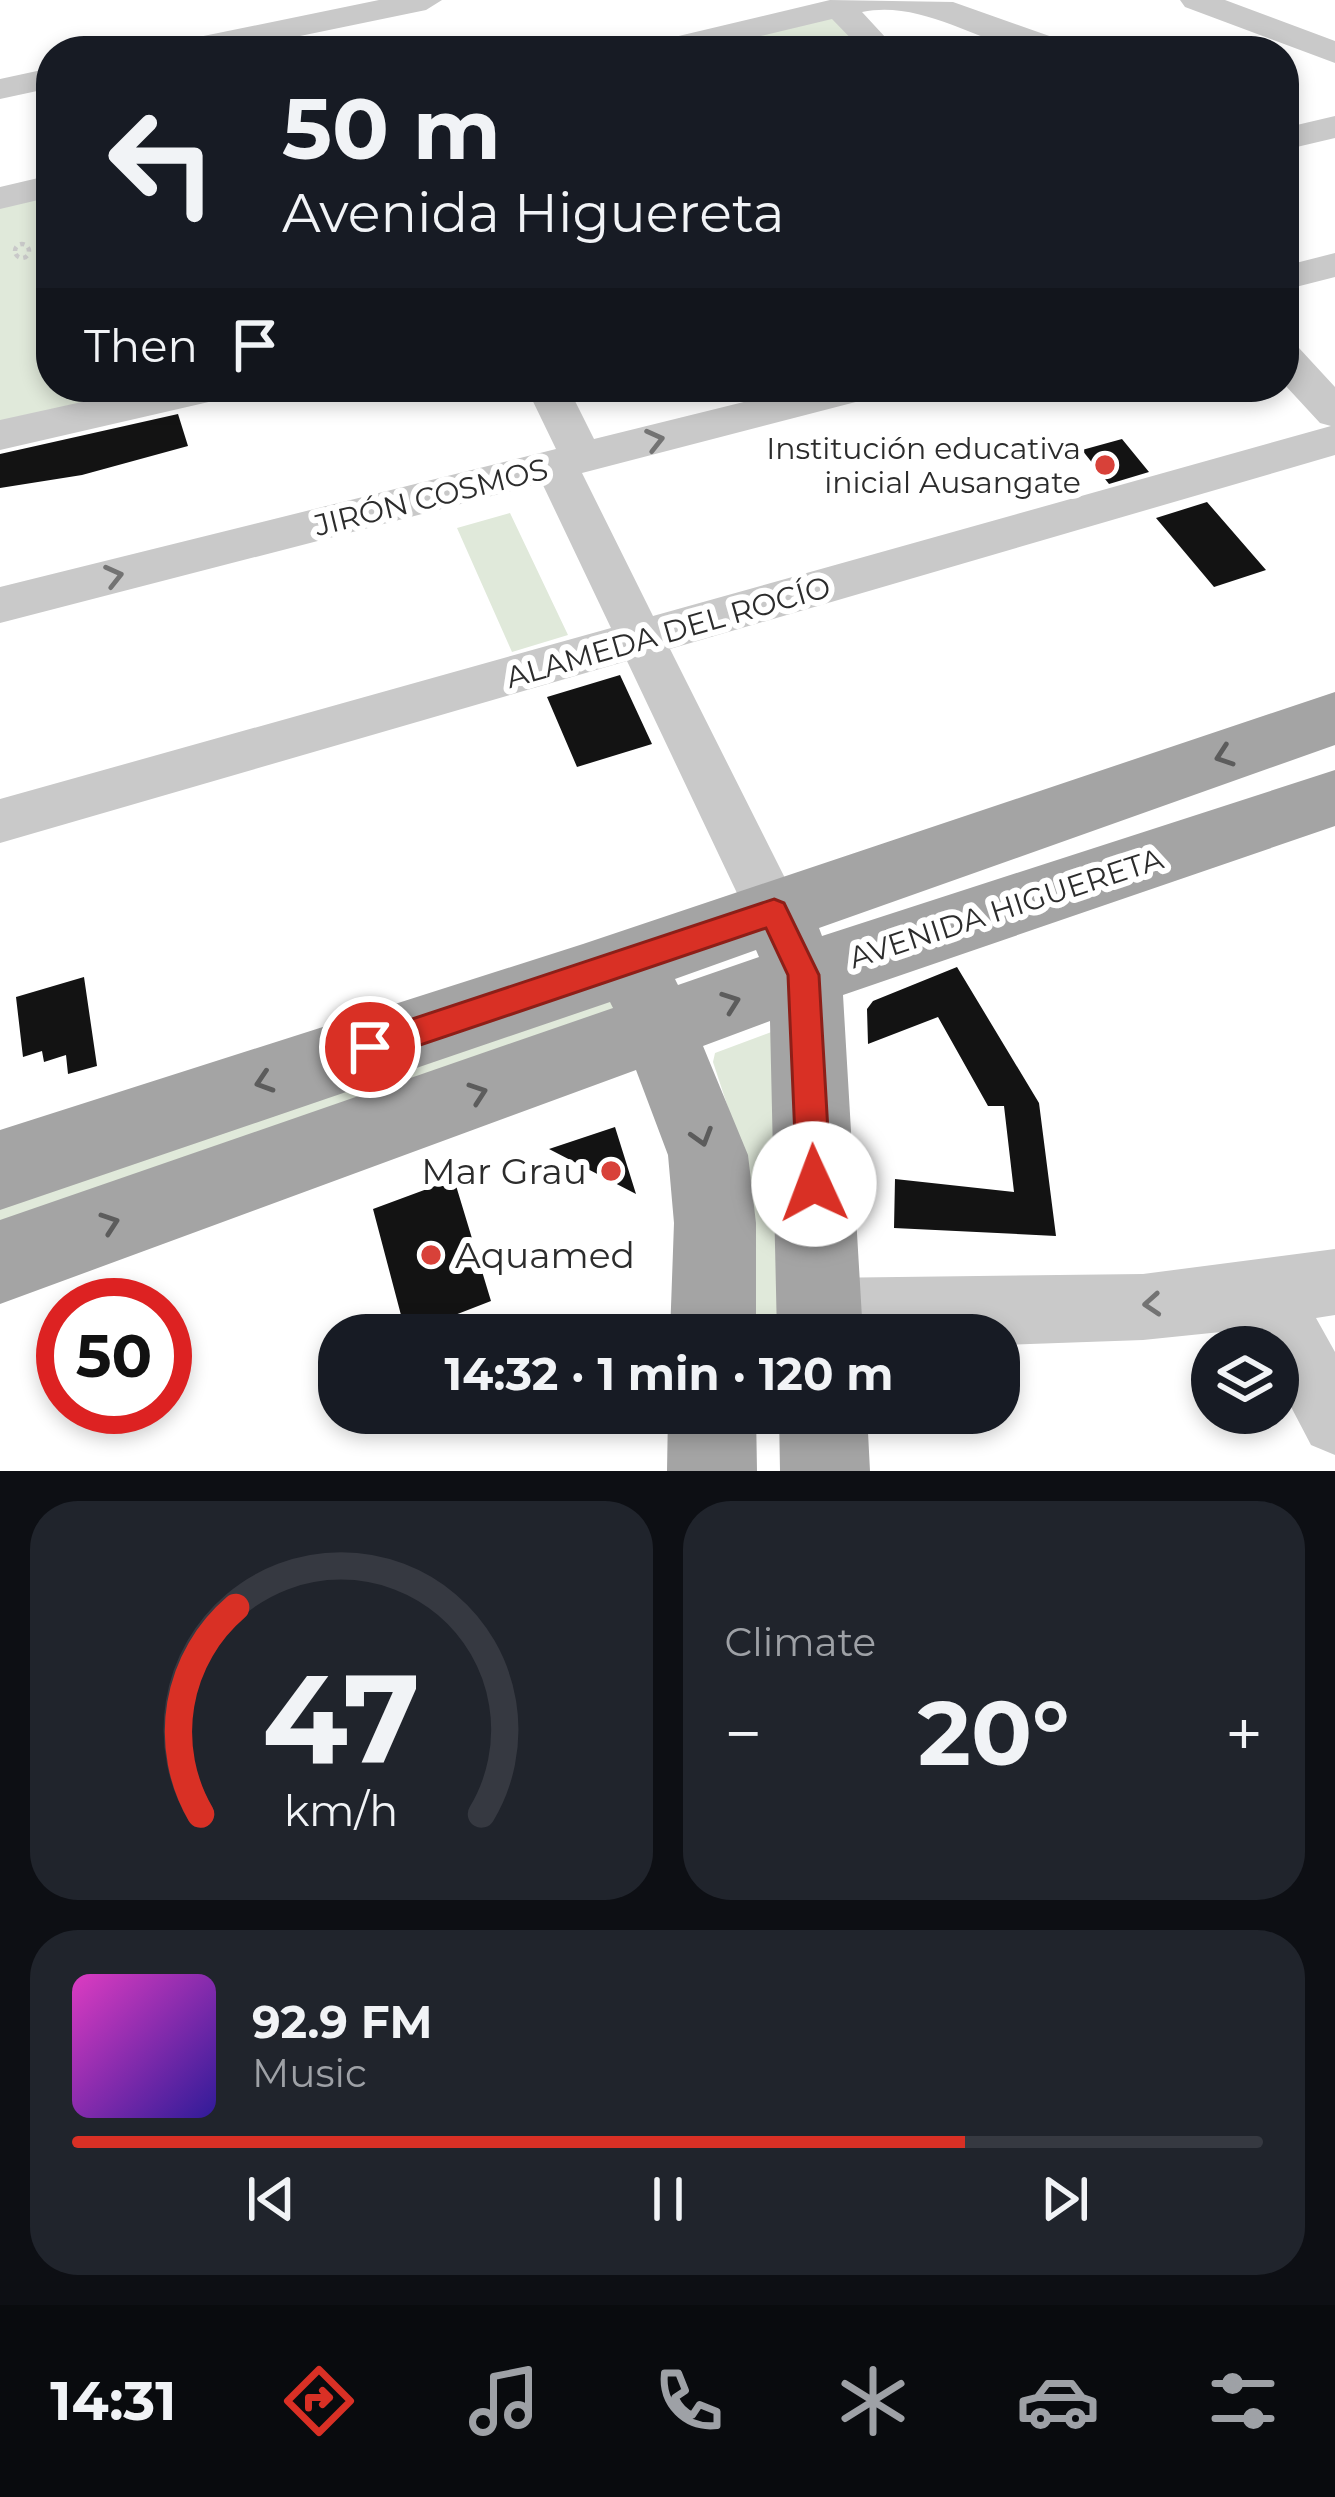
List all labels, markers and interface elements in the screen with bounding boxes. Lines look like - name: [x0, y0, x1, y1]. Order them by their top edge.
- text: 50 m: [282, 78, 501, 180]
- icon: left: [84, 84, 240, 240]
- text: Avenida Higuereta: [282, 180, 785, 246]
- icon: arrive: [222, 312, 288, 378]
- text: Then: [84, 318, 198, 373]
- one-way arrow: [644, 429, 664, 454]
- place label: Institución educativa inicial Ausangate: [766, 430, 1081, 501]
- street label: JIRÓN COSMOS: [309, 450, 552, 544]
- marker: Institución educativa inicial Ausangate: [1092, 452, 1118, 478]
- one-way arrow: [103, 566, 123, 591]
- street label: ALAMEDA DEL ROCÍO: [501, 568, 835, 696]
- one-way arrow: [1215, 742, 1236, 766]
- street label: AVENIDA HIGUERETA: [844, 840, 1168, 976]
- one-way arrow: [720, 991, 741, 1016]
- pin: [319, 996, 421, 1098]
- icon: arrive: [337, 1014, 403, 1080]
- one-way arrow: [254, 1068, 275, 1093]
- one-way arrow: [466, 1083, 487, 1107]
- position arrow: [751, 1121, 877, 1247]
- one-way arrow: [688, 1126, 713, 1147]
- place label: Mar Grau: [421, 1149, 587, 1193]
- marker: Mar Grau: [598, 1158, 624, 1184]
- one-way arrow: [99, 1213, 120, 1237]
- place label: Aquamed: [455, 1233, 635, 1277]
- marker: Aquamed: [418, 1242, 444, 1268]
- speed limit sign: 50: [36, 1278, 192, 1434]
- one-way arrow: [1142, 1291, 1161, 1316]
- map controls: [1191, 1326, 1299, 1434]
- button: layers: [1191, 1326, 1299, 1434]
- text: 14:32 · 1 min · 120 m: [445, 1346, 893, 1401]
- text: Climate: [725, 1618, 876, 1666]
- text: 47: [262, 1642, 420, 1794]
- text: 20°: [918, 1678, 1070, 1788]
- text: −: [725, 1693, 762, 1774]
- text: +: [1225, 1693, 1263, 1774]
- text: km/h: [284, 1783, 398, 1836]
- text: 92.9 FM: [252, 1994, 432, 2049]
- text: Music: [252, 2049, 367, 2097]
- icon: previous: [238, 2166, 304, 2232]
- icon: pause: [635, 2166, 701, 2232]
- icon: next: [1032, 2166, 1098, 2232]
- icon: directions: [277, 2359, 361, 2443]
- icon: music: [462, 2359, 546, 2443]
- icon: phone: [647, 2359, 731, 2443]
- icon: climate: [831, 2359, 915, 2443]
- icon: car: [1016, 2359, 1100, 2443]
- icon: filters: [1201, 2359, 1285, 2443]
- text: 14:31: [50, 2368, 176, 2434]

